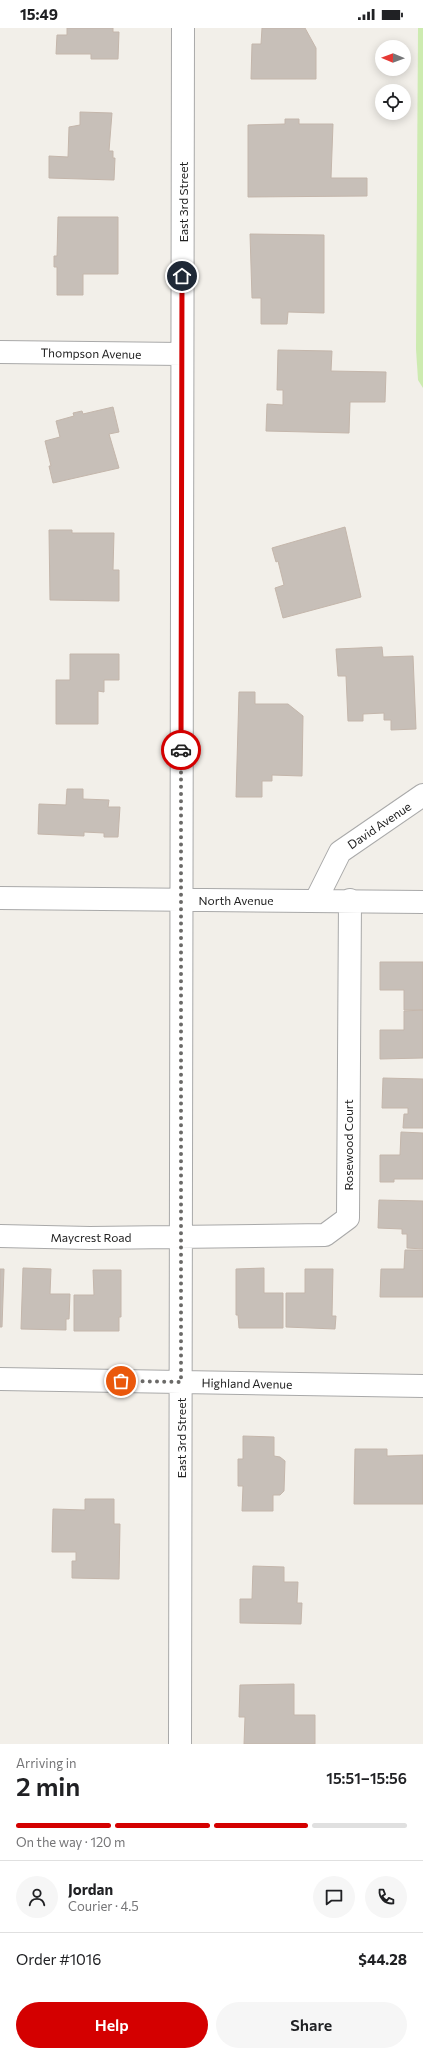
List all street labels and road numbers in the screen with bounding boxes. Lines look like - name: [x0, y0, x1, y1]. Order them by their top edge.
- street label: East 3rd Street: [176, 162, 190, 242]
- street label: Thompson Avenue: [40, 345, 142, 361]
- street label: David Avenue: [345, 799, 413, 851]
- street label: North Avenue: [198, 893, 274, 907]
- street label: Rosewood Court: [341, 1099, 355, 1191]
- street label: Maycrest Road: [50, 1230, 132, 1244]
- street label: Highland Avenue: [201, 1375, 293, 1391]
- street label: East 3rd Street: [174, 1398, 188, 1478]

